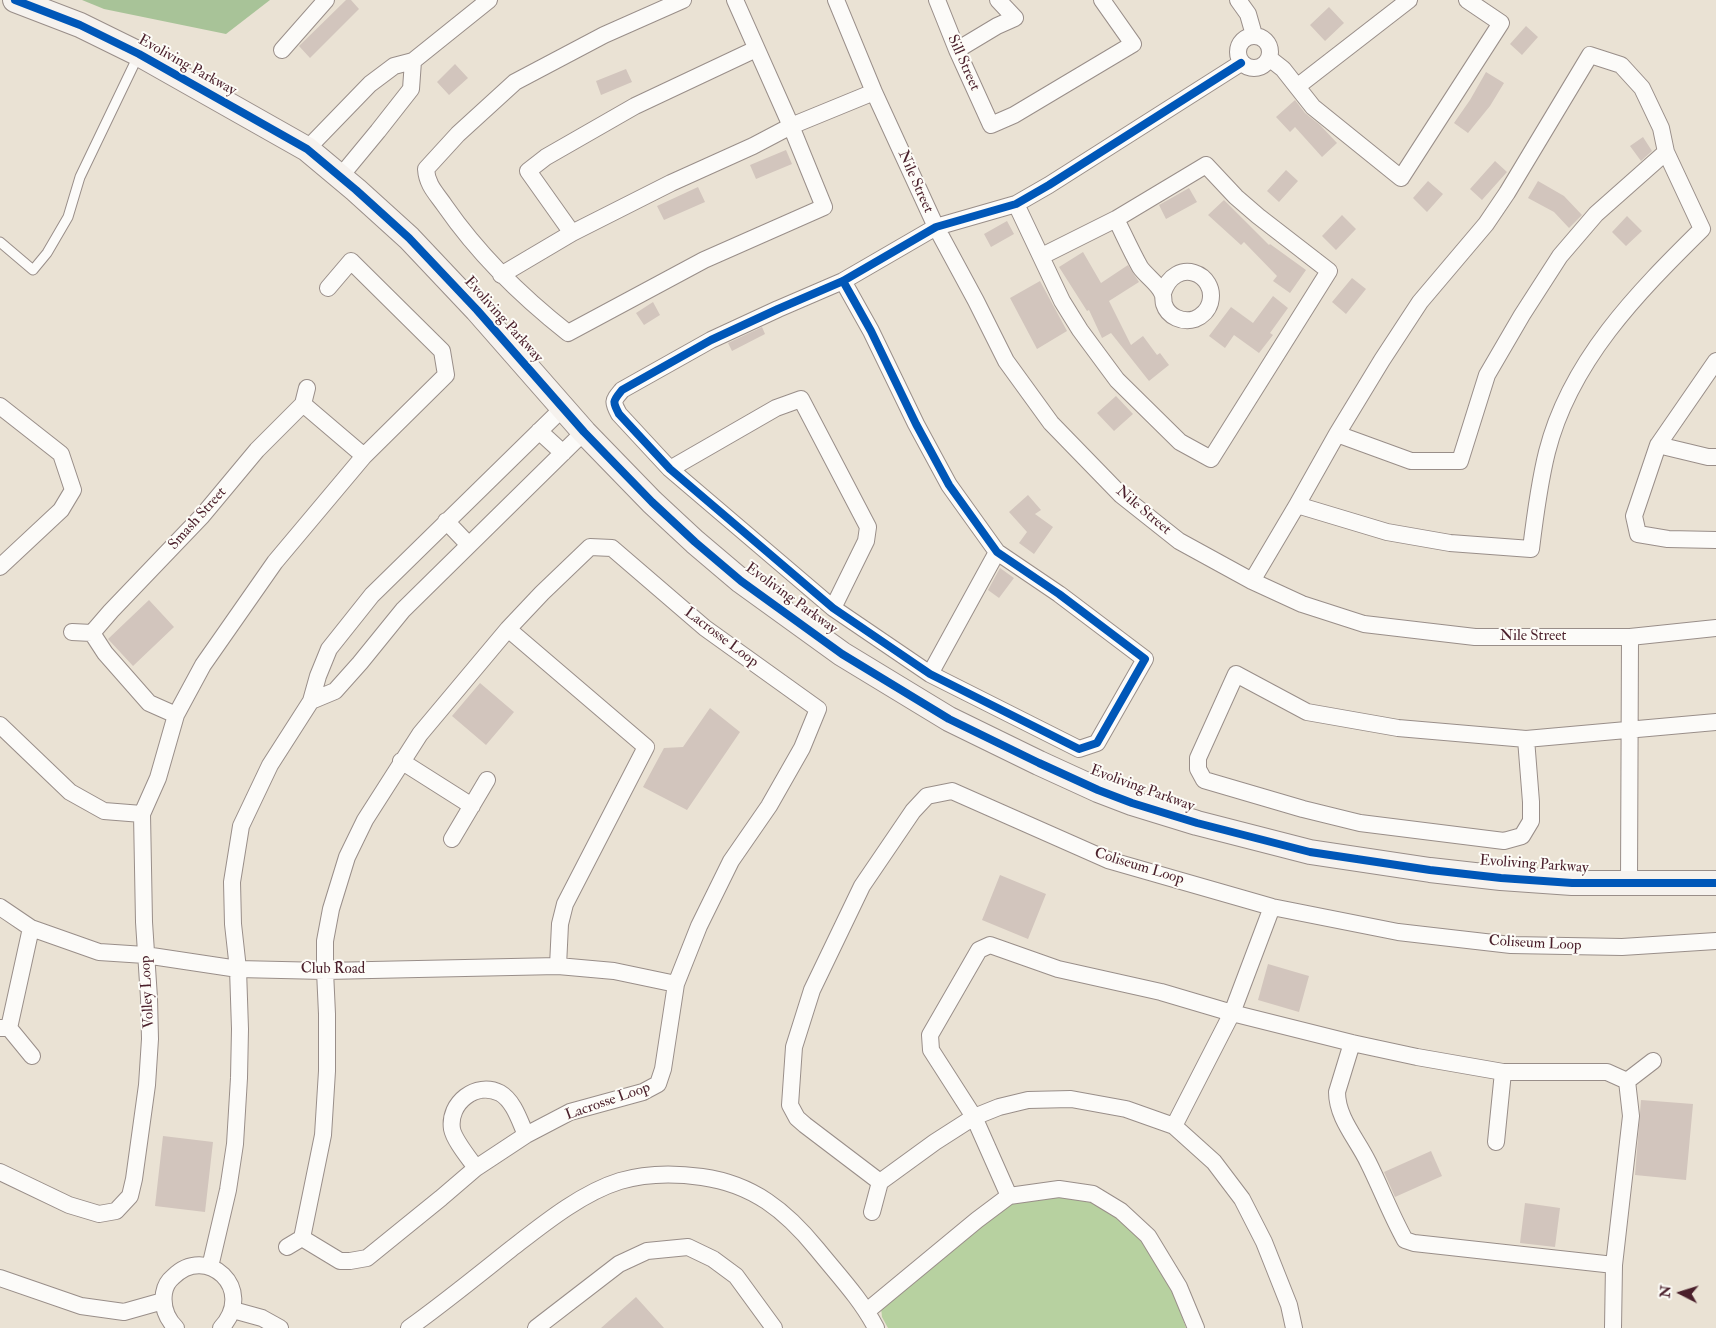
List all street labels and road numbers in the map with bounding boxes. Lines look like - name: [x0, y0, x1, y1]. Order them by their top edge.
- street label: Evoliving Parkway: [135, 32, 239, 100]
- street label: Sill Street: [943, 32, 983, 94]
- street label: Nile Street: [893, 148, 937, 216]
- street label: Evoliving Parkway: [460, 273, 546, 367]
- street label: Nile Street: [1112, 483, 1174, 539]
- street label: Smash Street: [165, 484, 231, 554]
- street label: Evoliving Parkway: [741, 560, 841, 638]
- street label: Lacrosse Loop: [680, 604, 762, 672]
- street label: Nile Street: [1500, 628, 1566, 646]
- street label: Evoliving Parkway: [1087, 762, 1197, 816]
- street label: Coliseum Loop: [1092, 845, 1186, 889]
- street label: Evoliving Parkway: [1479, 852, 1589, 878]
- street label: Coliseum Loop: [1488, 933, 1582, 955]
- street label: Volley Loop: [137, 955, 159, 1029]
- street label: Club Road: [301, 961, 365, 979]
- street label: Lacrosse Loop: [563, 1079, 653, 1125]

